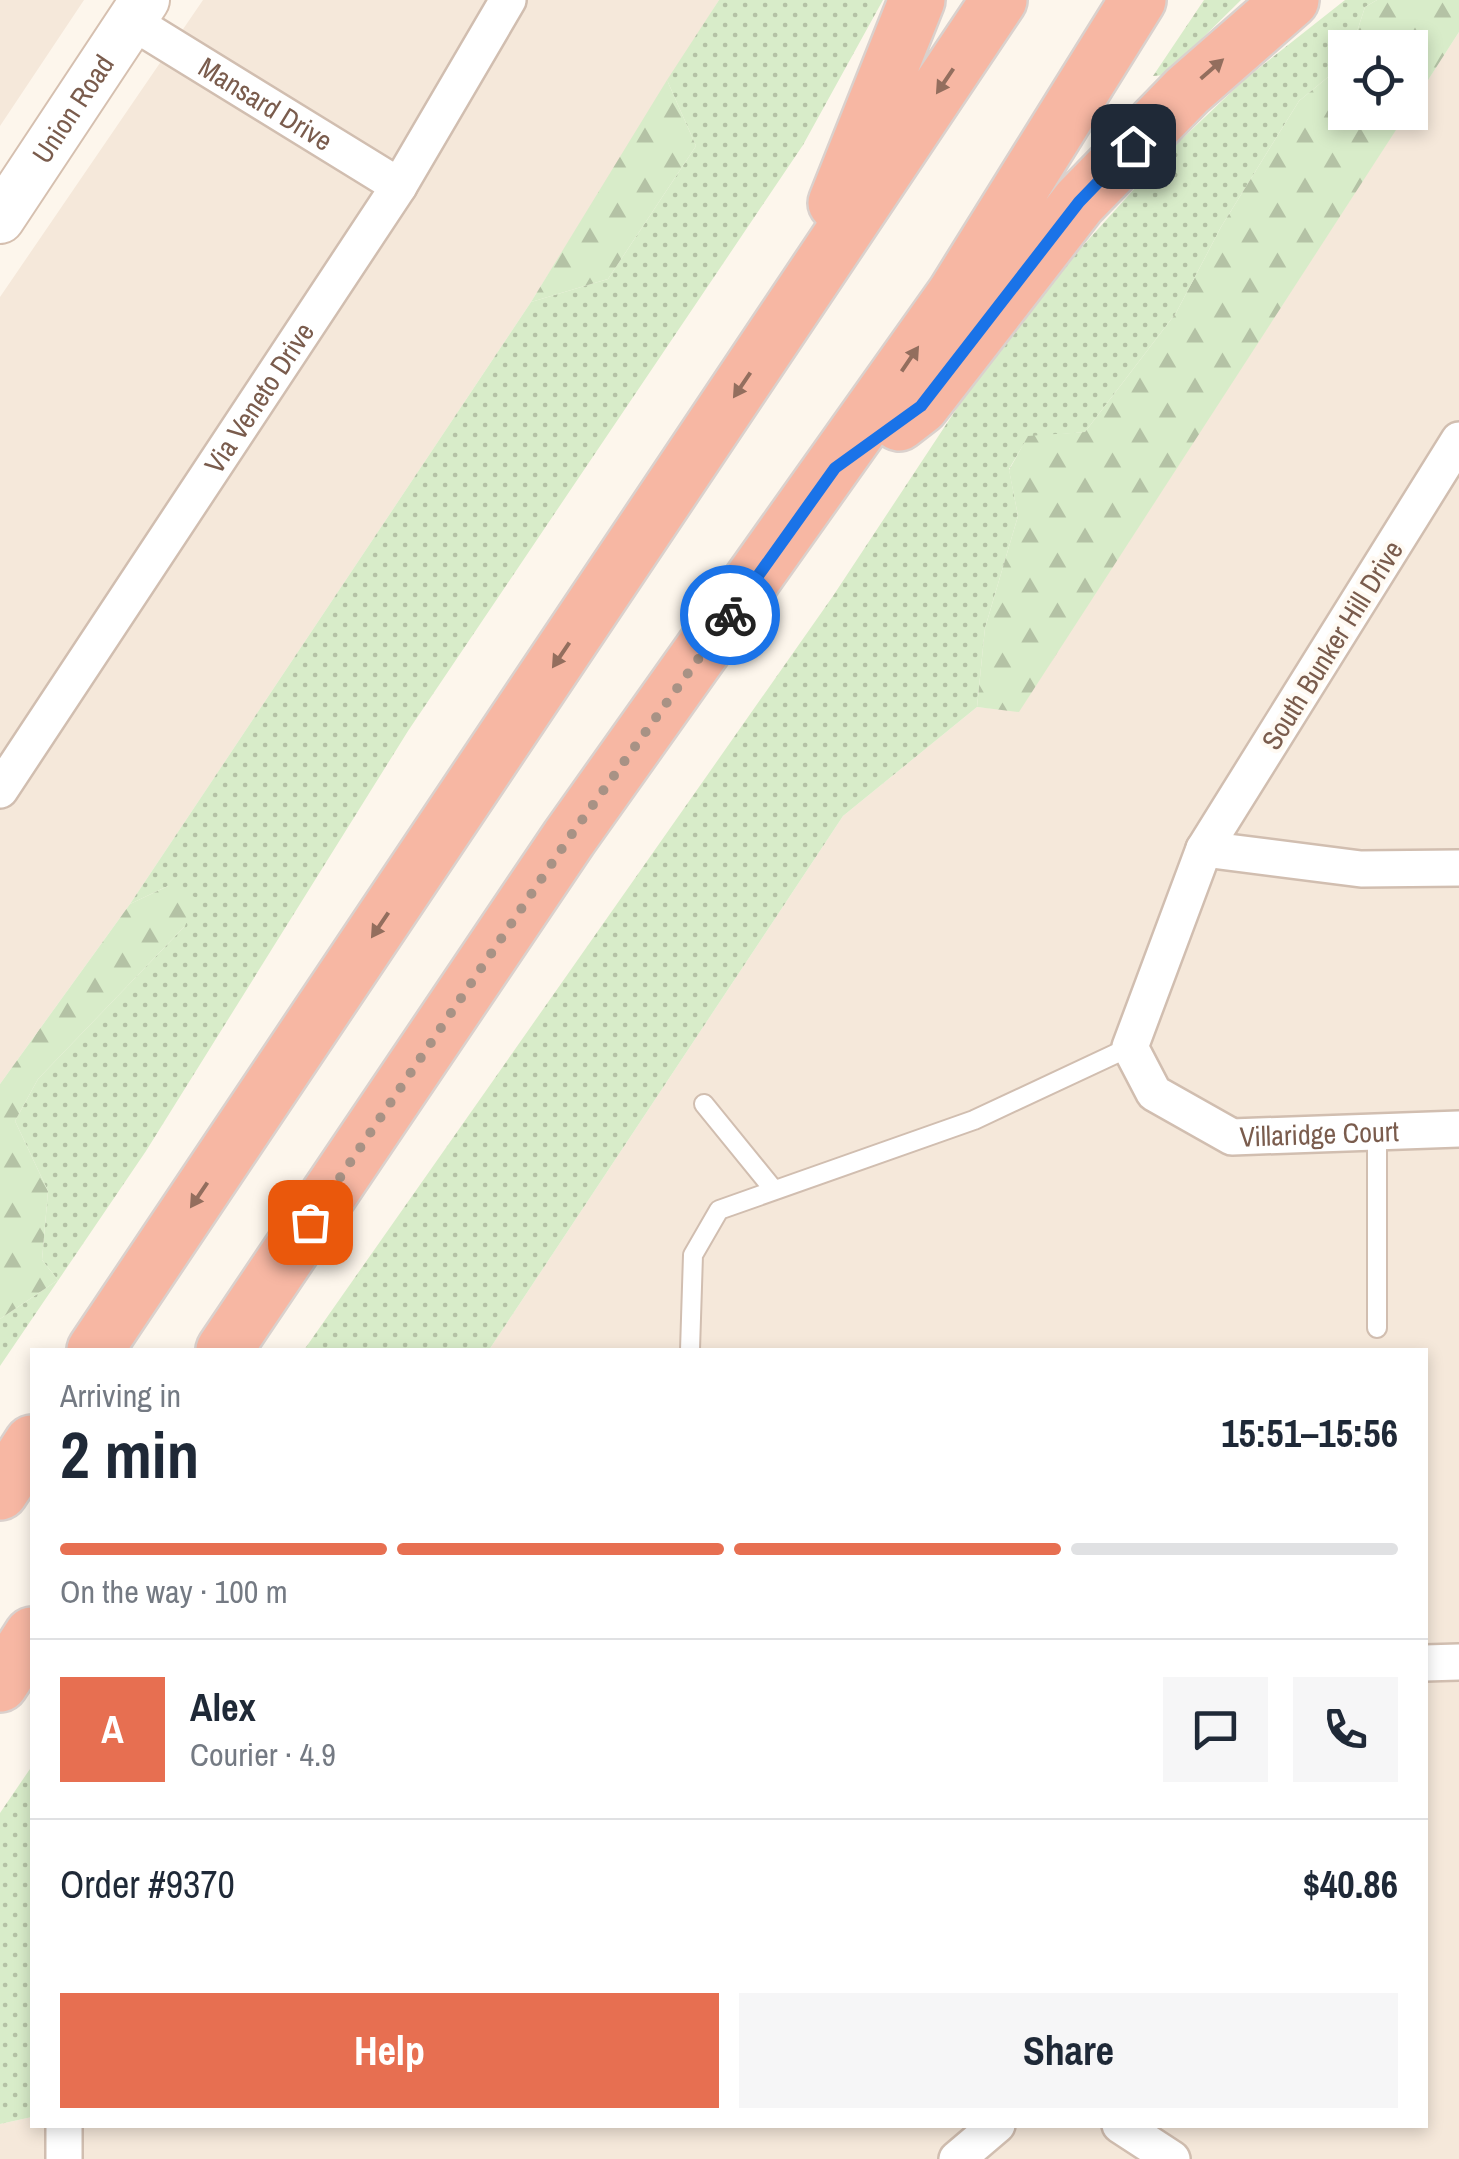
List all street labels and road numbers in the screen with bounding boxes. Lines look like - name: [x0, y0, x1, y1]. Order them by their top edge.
- street label: Union Road: [23, 47, 123, 171]
- street label: Mansard Drive: [191, 48, 340, 160]
- street label: Via Veneto Drive: [195, 315, 323, 481]
- street label: South Bunker Hill Drive: [1252, 533, 1412, 757]
- street label: Villaridge Court: [1239, 1112, 1399, 1156]

